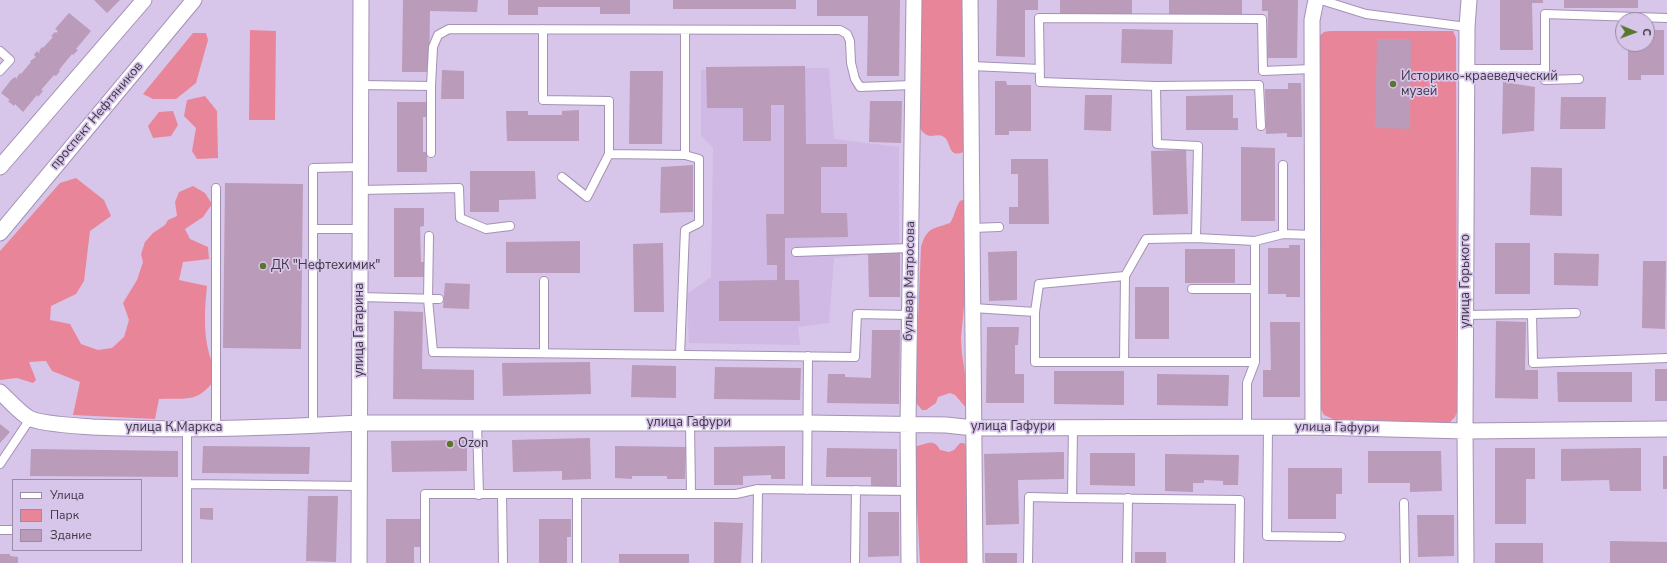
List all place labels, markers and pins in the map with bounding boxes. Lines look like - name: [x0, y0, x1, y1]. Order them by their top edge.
- place label: Историко-краеведческий музей: [1401, 69, 1558, 100]
- marker: Историко-краеведческий музей: [1388, 79, 1398, 89]
- place label: ДК "Нефтехимик": [271, 258, 380, 274]
- marker: ДК "Нефтехимик": [258, 261, 268, 271]
- place label: Ozon: [458, 436, 488, 452]
- marker: Ozon: [445, 439, 455, 449]

